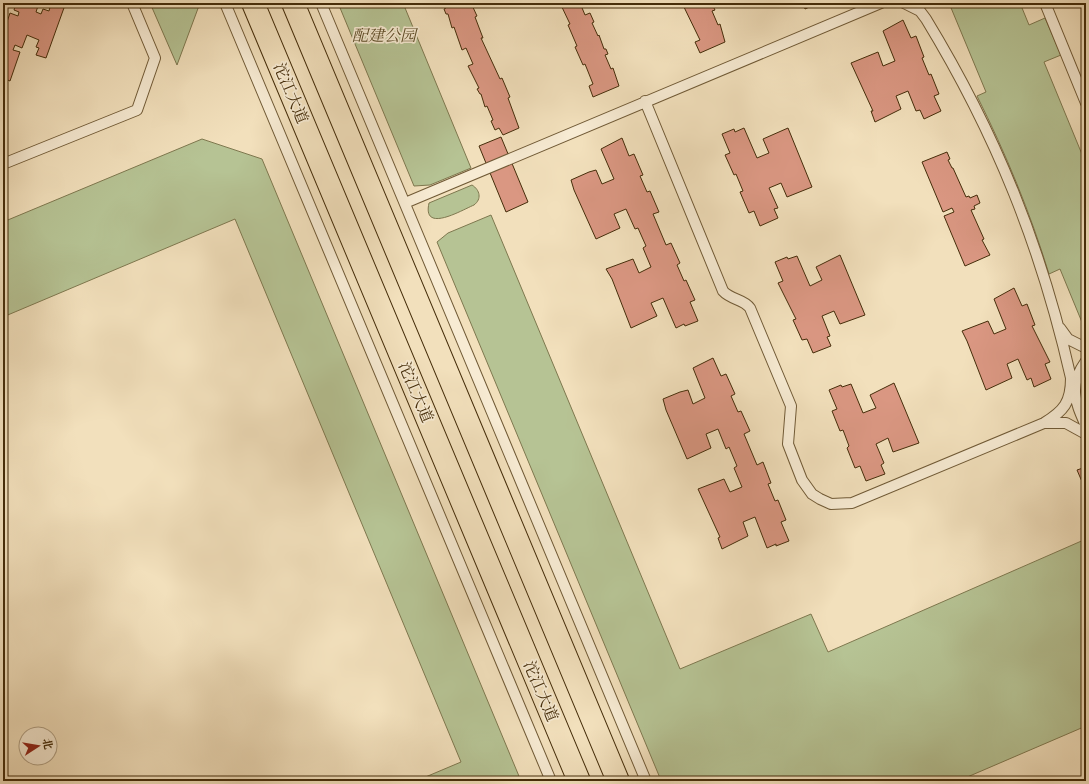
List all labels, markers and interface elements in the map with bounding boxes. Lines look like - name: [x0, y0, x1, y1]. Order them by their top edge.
- park label: 配建公园: [352, 26, 419, 45]
- street label: 沱江大道: [270, 60, 312, 126]
- street label: 沱江大道: [395, 359, 437, 425]
- street label: 沱江大道: [520, 658, 562, 724]
- north arrow: [18, 726, 58, 766]
- text: 北: [40, 737, 55, 751]

